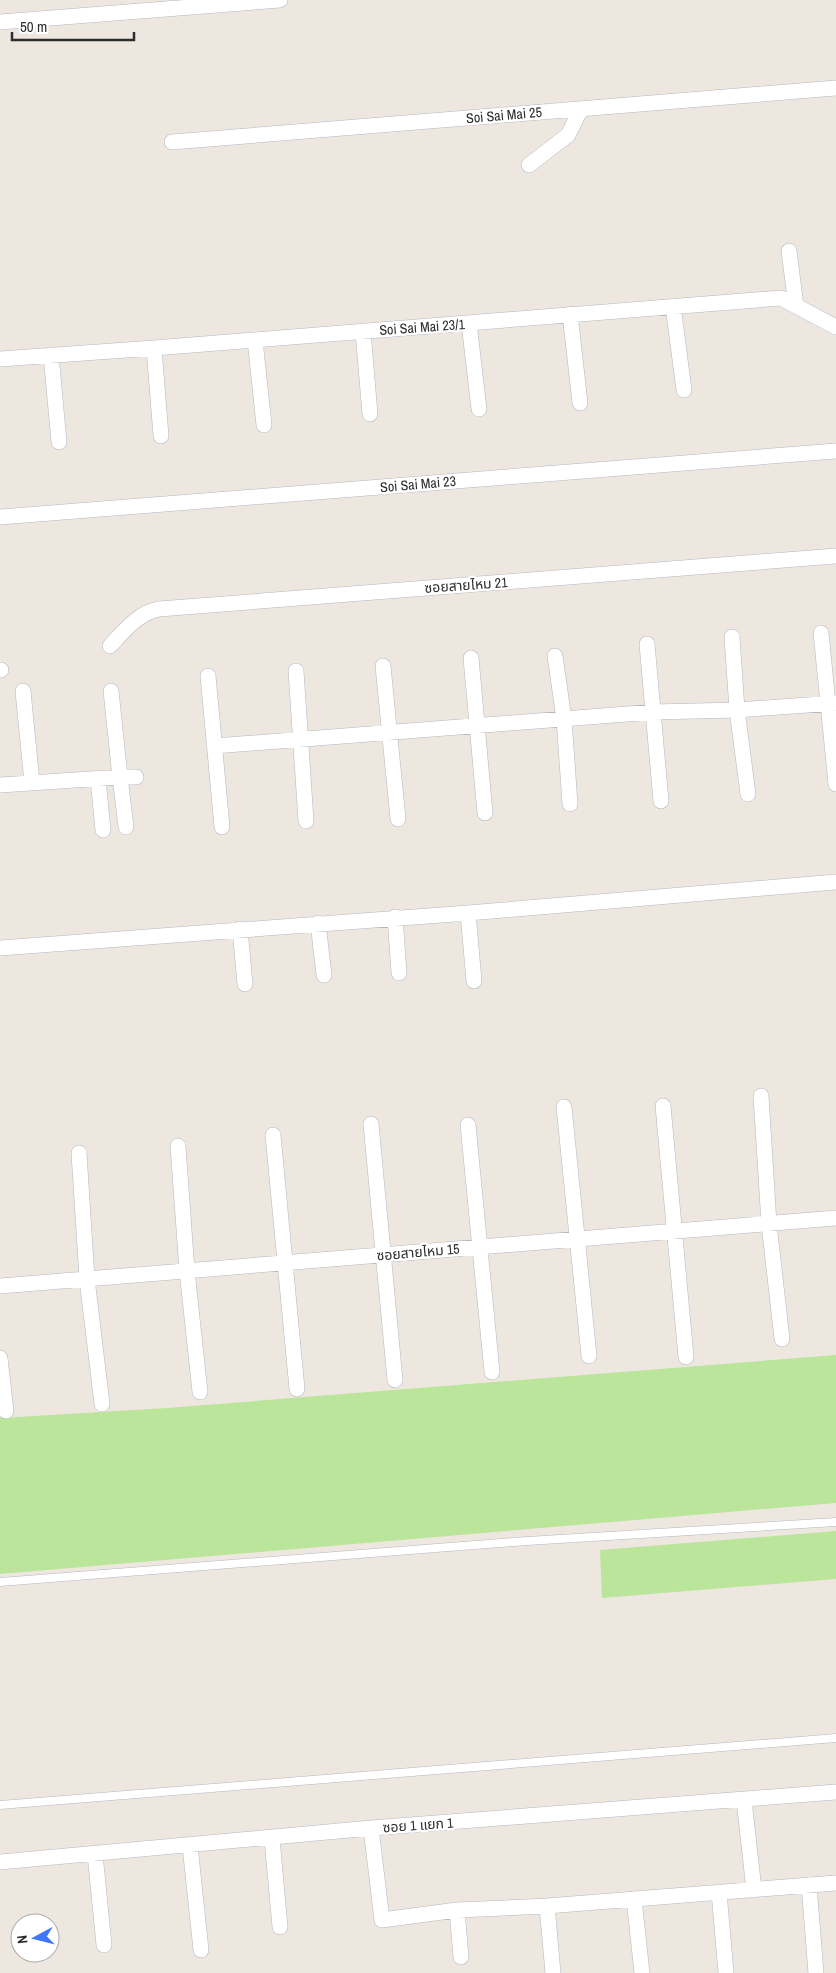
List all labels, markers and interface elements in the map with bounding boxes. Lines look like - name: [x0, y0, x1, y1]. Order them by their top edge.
- scale bar: [12, 10, 135, 42]
- text: 50 m: [20, 16, 47, 37]
- street label: Soi Sai Mai 25: [465, 103, 543, 127]
- street label: Soi Sai Mai 23/1: [379, 315, 466, 339]
- street label: Soi Sai Mai 23: [379, 472, 457, 496]
- street label: ซอยสายไหม 21: [424, 573, 509, 597]
- street label: ซอยสายไหม 15: [376, 1239, 460, 1265]
- street label: ซอย 1 แยก 1: [382, 1814, 455, 1836]
- north arrow: [10, 1913, 60, 1963]
- text: N: [13, 1934, 32, 1945]

